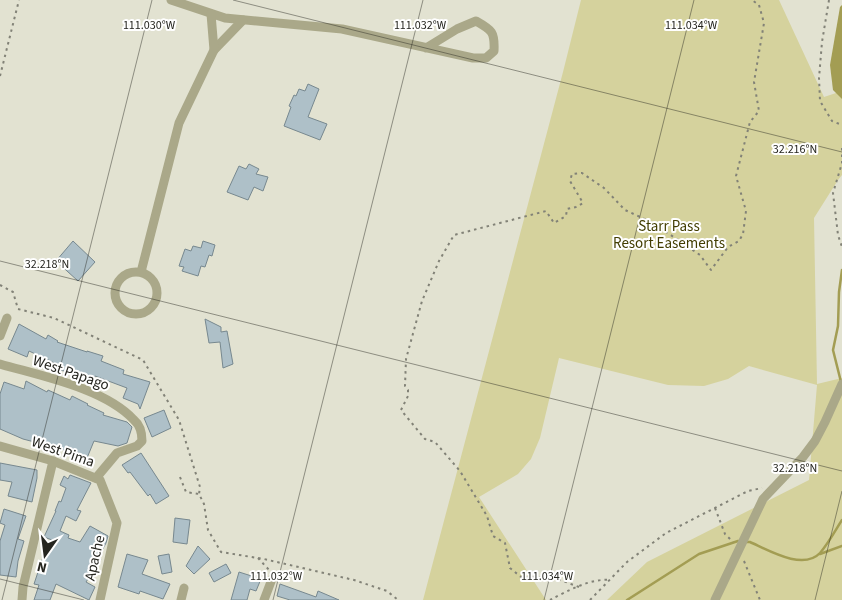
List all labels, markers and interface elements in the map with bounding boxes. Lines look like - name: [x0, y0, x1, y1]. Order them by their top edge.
- text: 111.030°W: [123, 17, 176, 34]
- text: 111.032°W: [394, 17, 447, 34]
- text: 111.034°W: [665, 17, 718, 34]
- text: 32.216°N: [773, 141, 817, 158]
- park label: Starr Pass Resort Easements: [613, 216, 725, 254]
- text: 32.218°N: [25, 256, 69, 273]
- street label: West Papago: [30, 350, 112, 396]
- street label: West Pima: [29, 431, 97, 473]
- text: 32.218°N: [773, 460, 817, 477]
- north arrow: [20, 530, 70, 580]
- street label: Apache: [80, 533, 110, 583]
- text: N: [35, 556, 49, 577]
- text: 111.032°W: [250, 568, 303, 585]
- text: 111.034°W: [521, 568, 574, 585]

